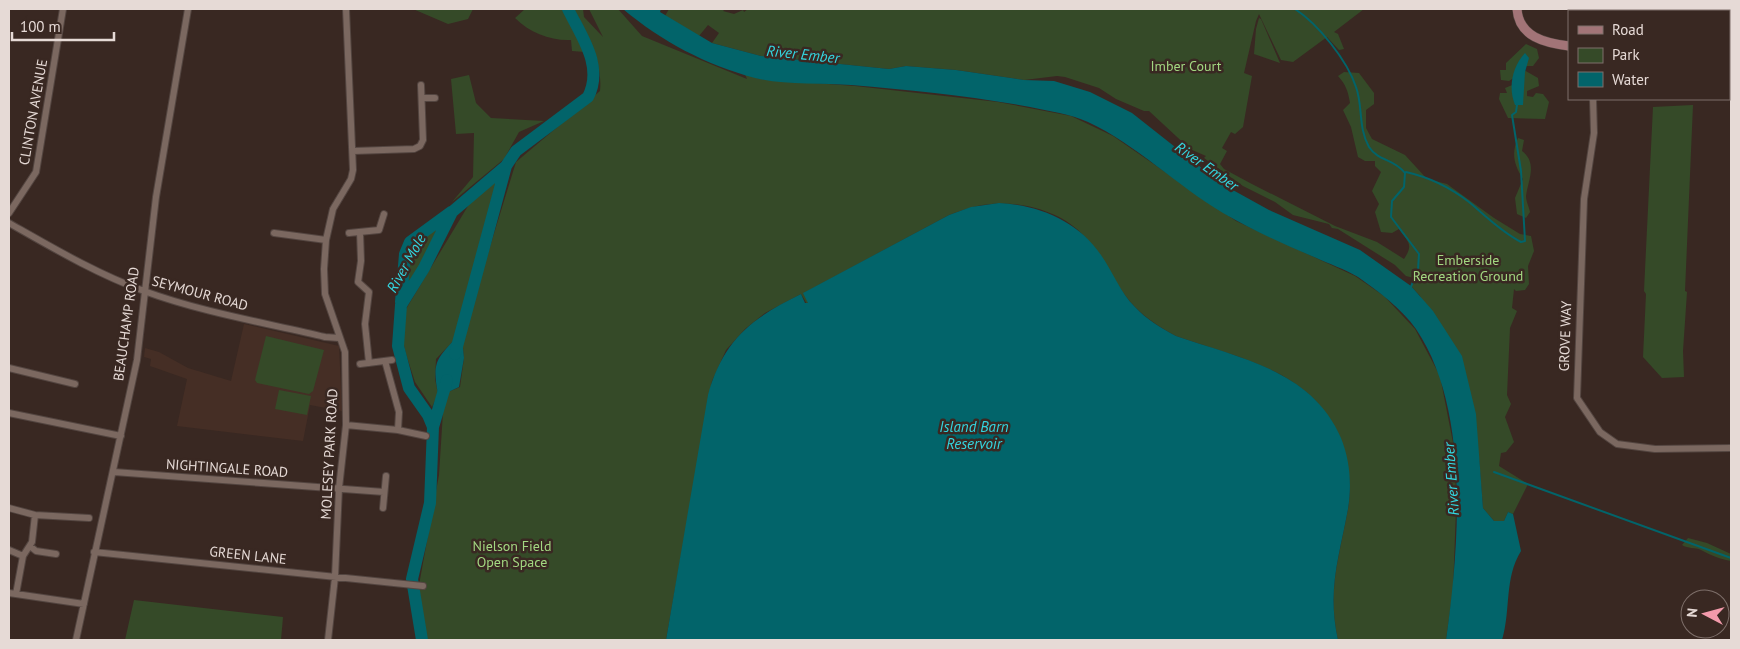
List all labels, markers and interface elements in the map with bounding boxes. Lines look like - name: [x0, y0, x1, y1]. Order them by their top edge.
- scale bar: [12, 10, 115, 42]
- legend: [1568, 10, 1730, 100]
- text: 100 m: [20, 17, 61, 36]
- text: Road: [1612, 20, 1644, 39]
- water label: River Ember: [766, 41, 841, 67]
- text: Park: [1612, 45, 1640, 64]
- park label: Imber Court: [1150, 57, 1222, 75]
- street label: CLINTON AVENUE: [15, 58, 51, 166]
- text: Water: [1612, 70, 1649, 89]
- water label: River Ember: [1172, 137, 1243, 195]
- water label: River Mole: [382, 230, 430, 296]
- park label: Emberside Recreation Ground: [1413, 251, 1523, 285]
- street label: BEAUCHAMP ROAD: [109, 266, 143, 382]
- street label: SEYMOUR ROAD: [150, 272, 250, 314]
- street label: GROVE WAY: [1555, 300, 1575, 372]
- street label: MOLESEY PARK ROAD: [317, 388, 341, 520]
- water label: Island Barn Reservoir: [939, 417, 1009, 453]
- water label: River Ember: [1439, 441, 1463, 516]
- street label: NIGHTINGALE ROAD: [165, 455, 289, 481]
- park label: Nielson Field Open Space: [473, 537, 551, 571]
- street label: GREEN LANE: [209, 542, 287, 568]
- north arrow: [1680, 589, 1730, 639]
- text: N: [1683, 607, 1702, 618]

